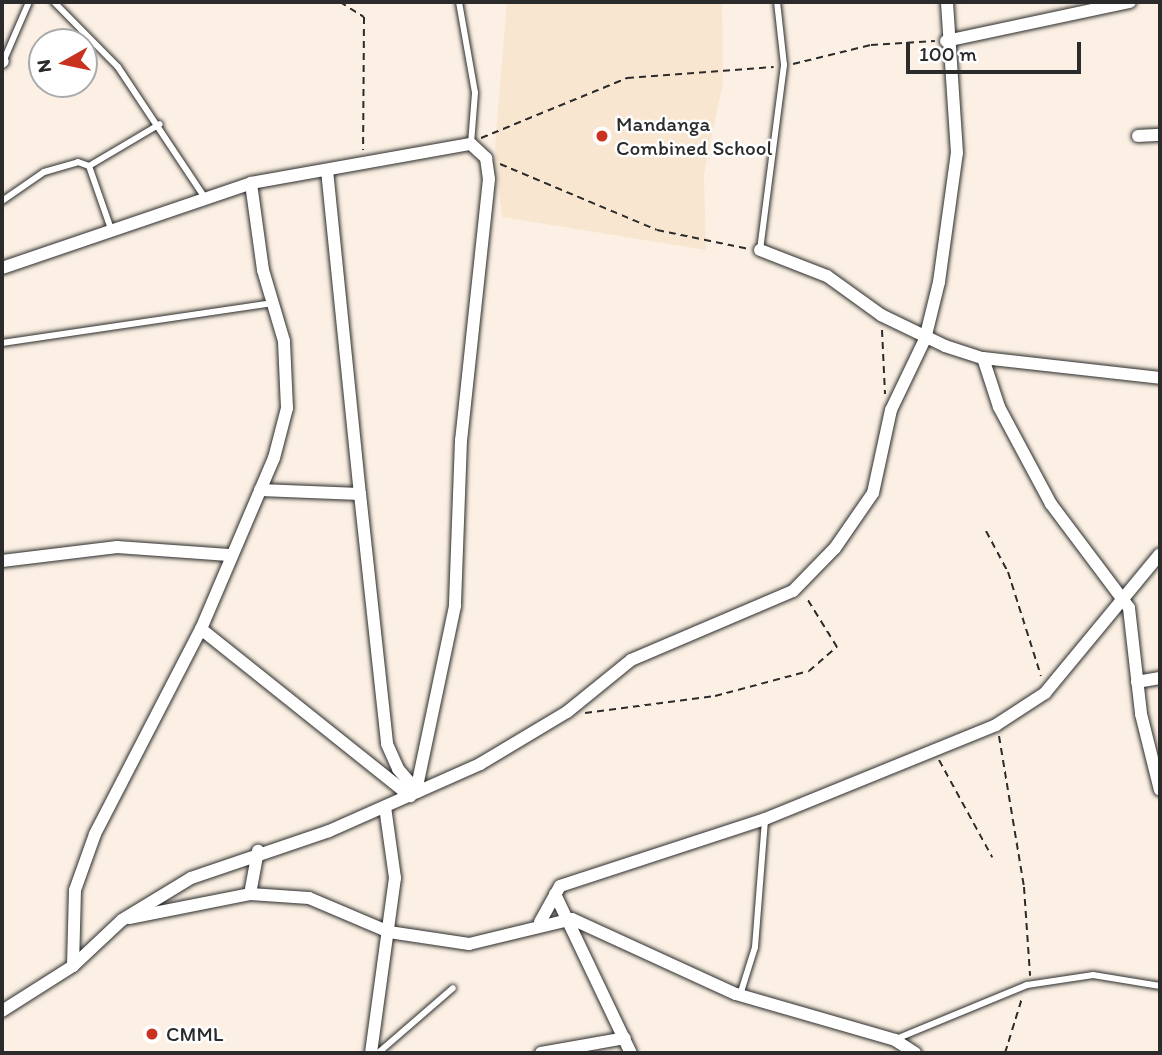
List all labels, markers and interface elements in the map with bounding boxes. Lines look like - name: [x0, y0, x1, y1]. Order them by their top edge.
- north arrow: [28, 28, 98, 98]
- scale bar: [910, 28, 1085, 72]
- text: 100 m: [919, 41, 977, 66]
- text: N: [31, 58, 56, 74]
- place label: Mandanga Combined School: [616, 111, 772, 161]
- marker: Mandanga Combined School: [594, 128, 610, 144]
- place label: CMML: [166, 1021, 223, 1047]
- marker: CMML: [144, 1026, 160, 1042]

